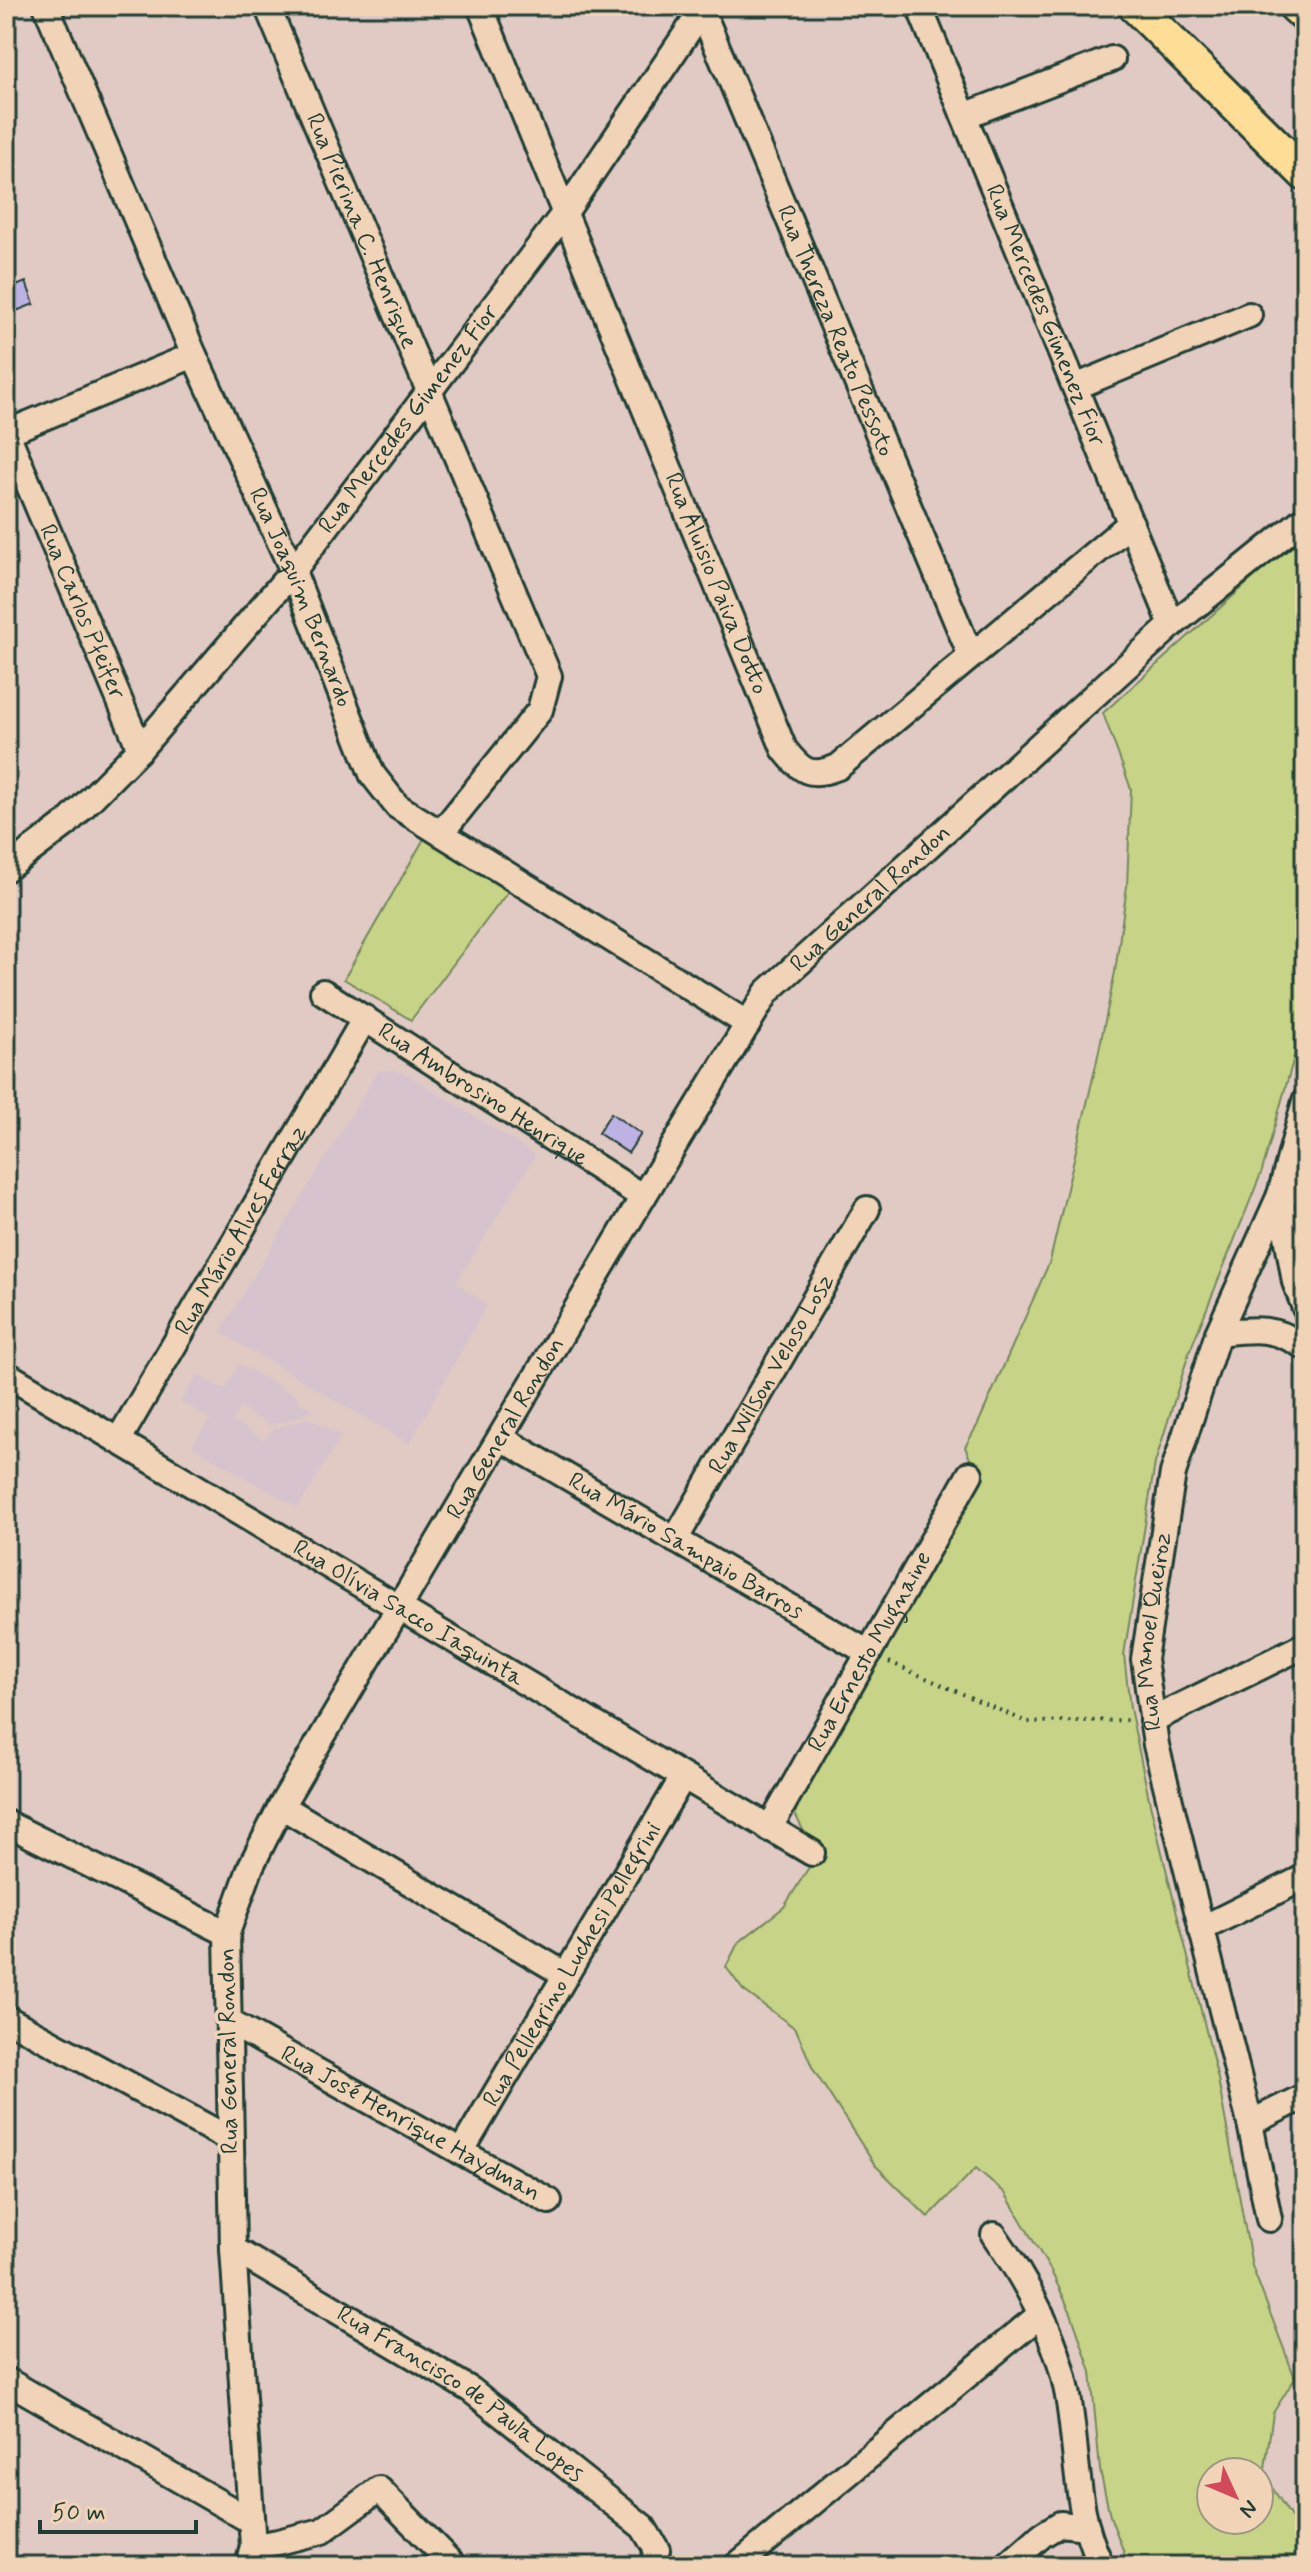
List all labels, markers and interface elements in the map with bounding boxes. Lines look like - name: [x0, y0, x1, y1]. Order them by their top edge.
- street label: Rua Pierina C. Henrique: [298, 108, 425, 353]
- street label: Rua Mercedes Gimenez Fior: [978, 180, 1113, 451]
- street label: Rua Thereza Reato Pessoto: [769, 201, 902, 461]
- street label: Rua Mercedes Gimenez Fior: [311, 298, 505, 540]
- street label: Rua Aluisio Paiva Dotto: [657, 468, 776, 699]
- street label: Rua Joaquim Bernardo: [241, 483, 360, 711]
- street label: Rua Carlos Pfeifer: [32, 520, 133, 704]
- street label: Rua General Rondon: [783, 818, 957, 979]
- street label: Rua Ambrosino Henrique: [372, 1016, 594, 1173]
- street label: Rua Mário Alves Ferraz: [168, 1120, 314, 1341]
- street label: Rua Wilson Veloso Losz: [701, 1268, 842, 1479]
- street label: Rua General Rondon: [439, 1332, 572, 1525]
- street label: Rua Mário Sampaio Barros: [562, 1465, 810, 1627]
- street label: Rua Manoel Queiroz: [1128, 1530, 1179, 1733]
- street label: Rua Olívia Sacco Iaquinta: [287, 1532, 530, 1694]
- street label: Rua Ernesto Mugnaine: [800, 1546, 939, 1757]
- street label: Rua Pellegrino Luchesi Pellegrini: [476, 1816, 668, 2113]
- street label: Rua General Rondon: [212, 1948, 246, 2154]
- street label: Rua José Henrique Haydman: [275, 2038, 546, 2209]
- street label: Rua Francisco de Paula Lopes: [331, 2298, 590, 2490]
- north arrow: [1195, 2456, 1275, 2536]
- scale bar: [40, 2484, 196, 2534]
- text: N: [1233, 2494, 1263, 2524]
- text: 50 m: [52, 2498, 106, 2529]

